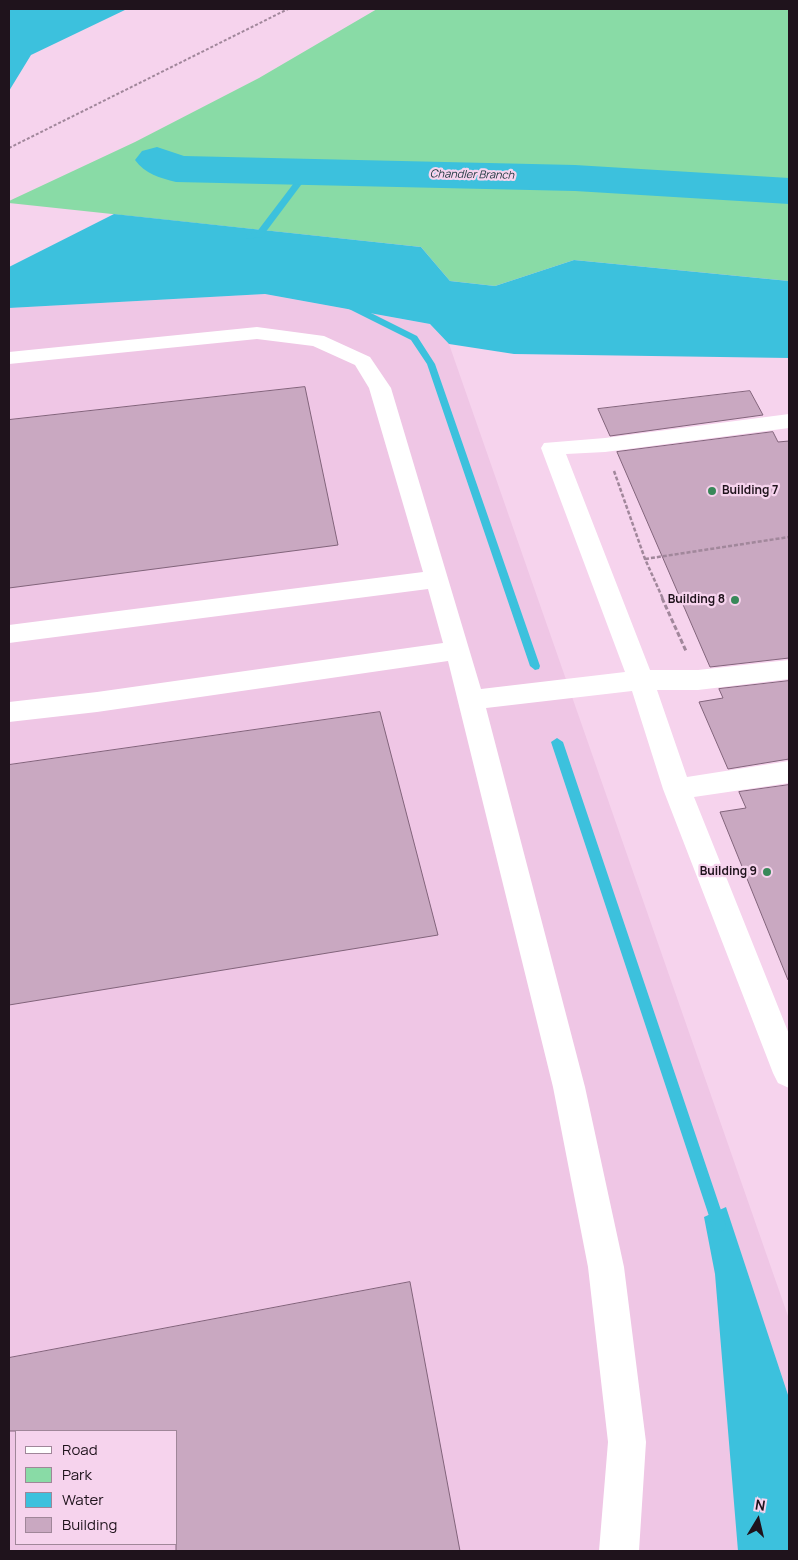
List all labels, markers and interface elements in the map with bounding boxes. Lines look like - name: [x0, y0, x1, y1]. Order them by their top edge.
- water label: Chandler Branch: [430, 168, 514, 182]
- place label: Building 7: [722, 484, 778, 498]
- marker: Building 7: [706, 485, 718, 497]
- place label: Building 8: [668, 593, 725, 607]
- marker: Building 8: [729, 594, 741, 606]
- place label: Building 9: [700, 865, 757, 879]
- marker: Building 9: [761, 866, 773, 878]
- legend: [15, 1430, 178, 1545]
- text: Road: [62, 1439, 98, 1460]
- text: Park: [62, 1464, 92, 1485]
- text: Water: [62, 1489, 104, 1510]
- north arrow: [733, 1495, 783, 1545]
- text: N: [754, 1495, 767, 1515]
- text: Building: [62, 1514, 117, 1535]

